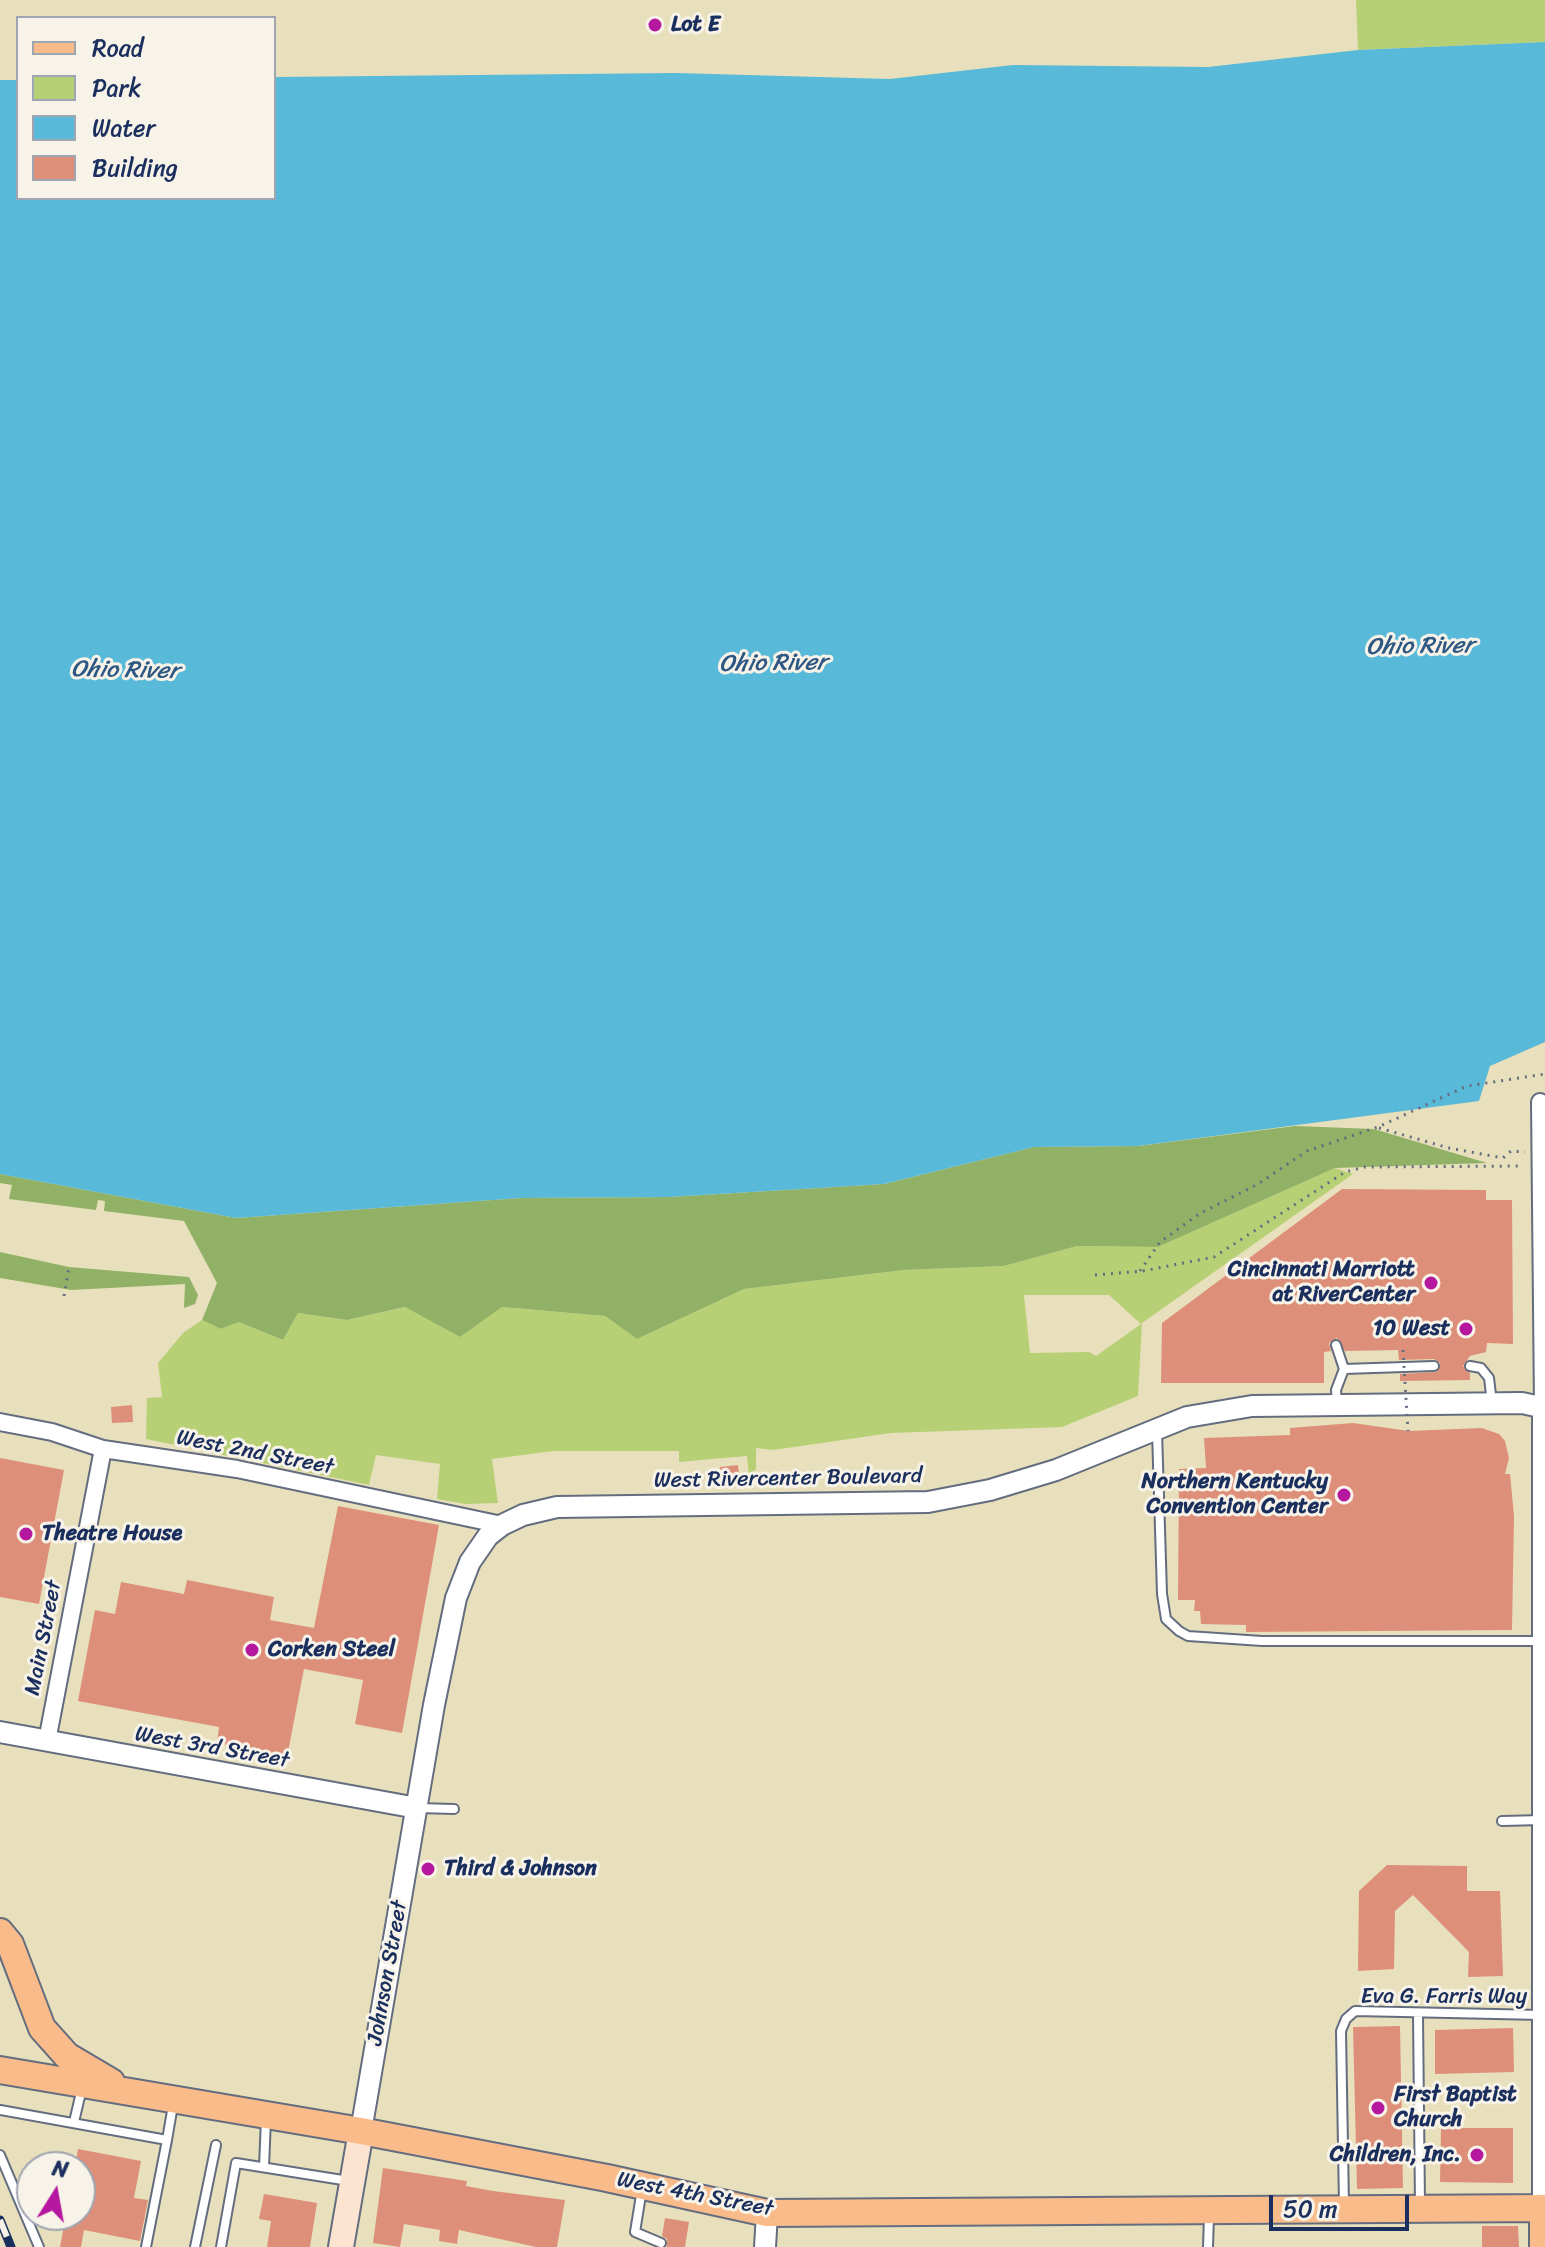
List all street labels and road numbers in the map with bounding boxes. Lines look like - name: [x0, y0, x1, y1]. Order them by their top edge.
- street label: West 2nd Street: [174, 1425, 336, 1481]
- street label: West Rivercenter Boulevard: [654, 1463, 922, 1495]
- street label: Main Street: [20, 1578, 68, 1698]
- street label: West 3rd Street: [133, 1721, 291, 1775]
- street label: Johnson Street: [362, 1899, 414, 2047]
- street label: Eva G. Farris Way: [1361, 1984, 1527, 2010]
- street label: West 4th Street: [615, 2167, 775, 2223]

